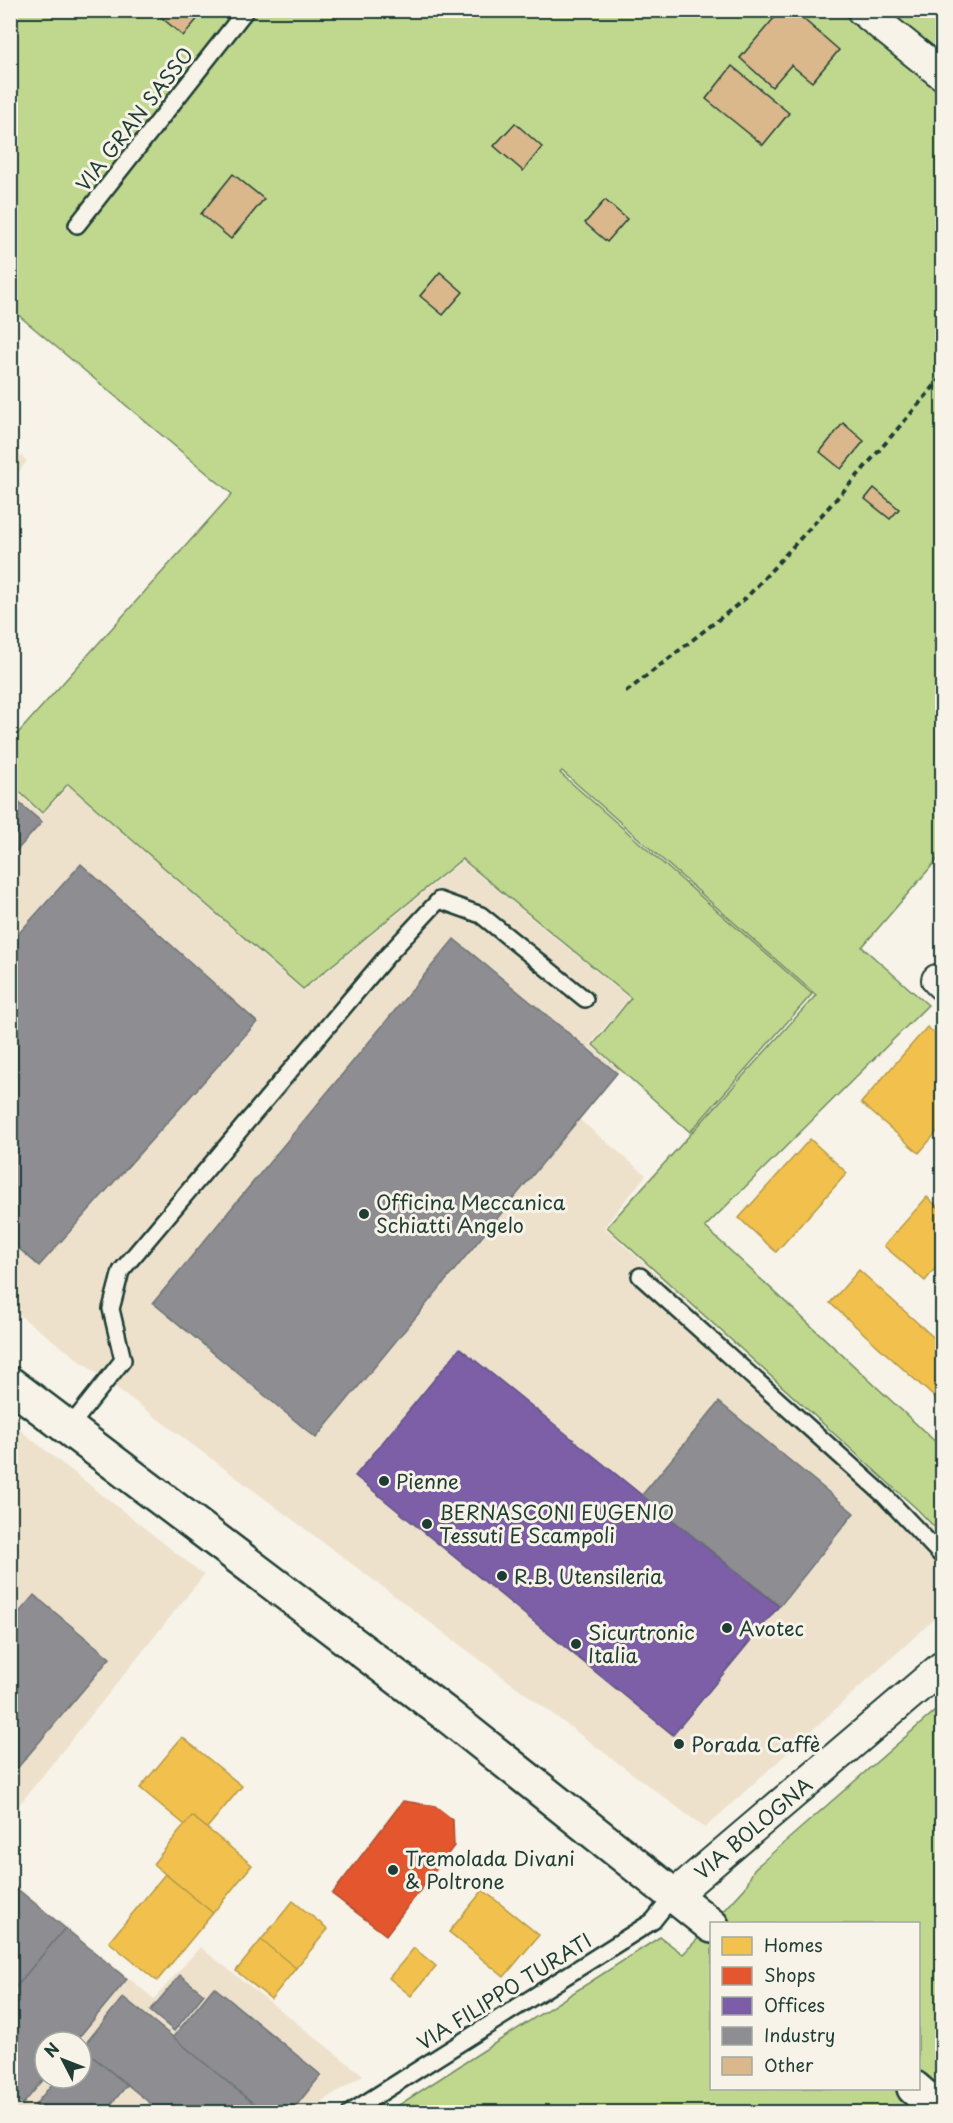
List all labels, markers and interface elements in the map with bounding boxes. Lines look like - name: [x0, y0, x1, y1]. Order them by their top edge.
- street label: VIA GRAN SASSO: [68, 40, 200, 198]
- place label: Officina Meccanica Schiatti Angelo: [376, 1187, 566, 1240]
- marker: Officina Meccanica Schiatti Angelo: [357, 1207, 371, 1221]
- place label: Pienne: [396, 1466, 459, 1496]
- marker: Pienne: [377, 1474, 391, 1488]
- place label: BERNASCONI EUGENIO Tessuti E Scampoli: [439, 1497, 674, 1550]
- marker: BERNASCONI EUGENIO Tessuti E Scampoli: [420, 1517, 434, 1531]
- place label: R.B. Utensileria: [514, 1561, 663, 1591]
- marker: R.B. Utensileria: [495, 1569, 509, 1583]
- place label: Avotec: [739, 1613, 804, 1643]
- place label: Sicurtronic Italia: [588, 1617, 695, 1670]
- marker: Avotec: [720, 1621, 734, 1635]
- marker: Sicurtronic Italia: [569, 1637, 583, 1651]
- place label: Porada Caffè: [691, 1729, 820, 1759]
- marker: Porada Caffè: [672, 1737, 686, 1751]
- street label: VIA BOLOGNA: [688, 1770, 818, 1886]
- place label: Tremolada Divani & Poltrone: [405, 1843, 575, 1896]
- marker: Tremolada Divani & Poltrone: [386, 1863, 400, 1877]
- legend: [710, 1922, 920, 2090]
- street label: VIA FILIPPO TURATI: [411, 1925, 597, 2057]
- text: Homes: [764, 1931, 822, 1958]
- text: Shops: [764, 1961, 815, 1988]
- text: Offices: [764, 1991, 825, 2018]
- text: Industry: [764, 2021, 835, 2048]
- north arrow: [33, 2030, 93, 2090]
- text: N: [38, 2037, 64, 2062]
- text: Other: [764, 2051, 814, 2078]

